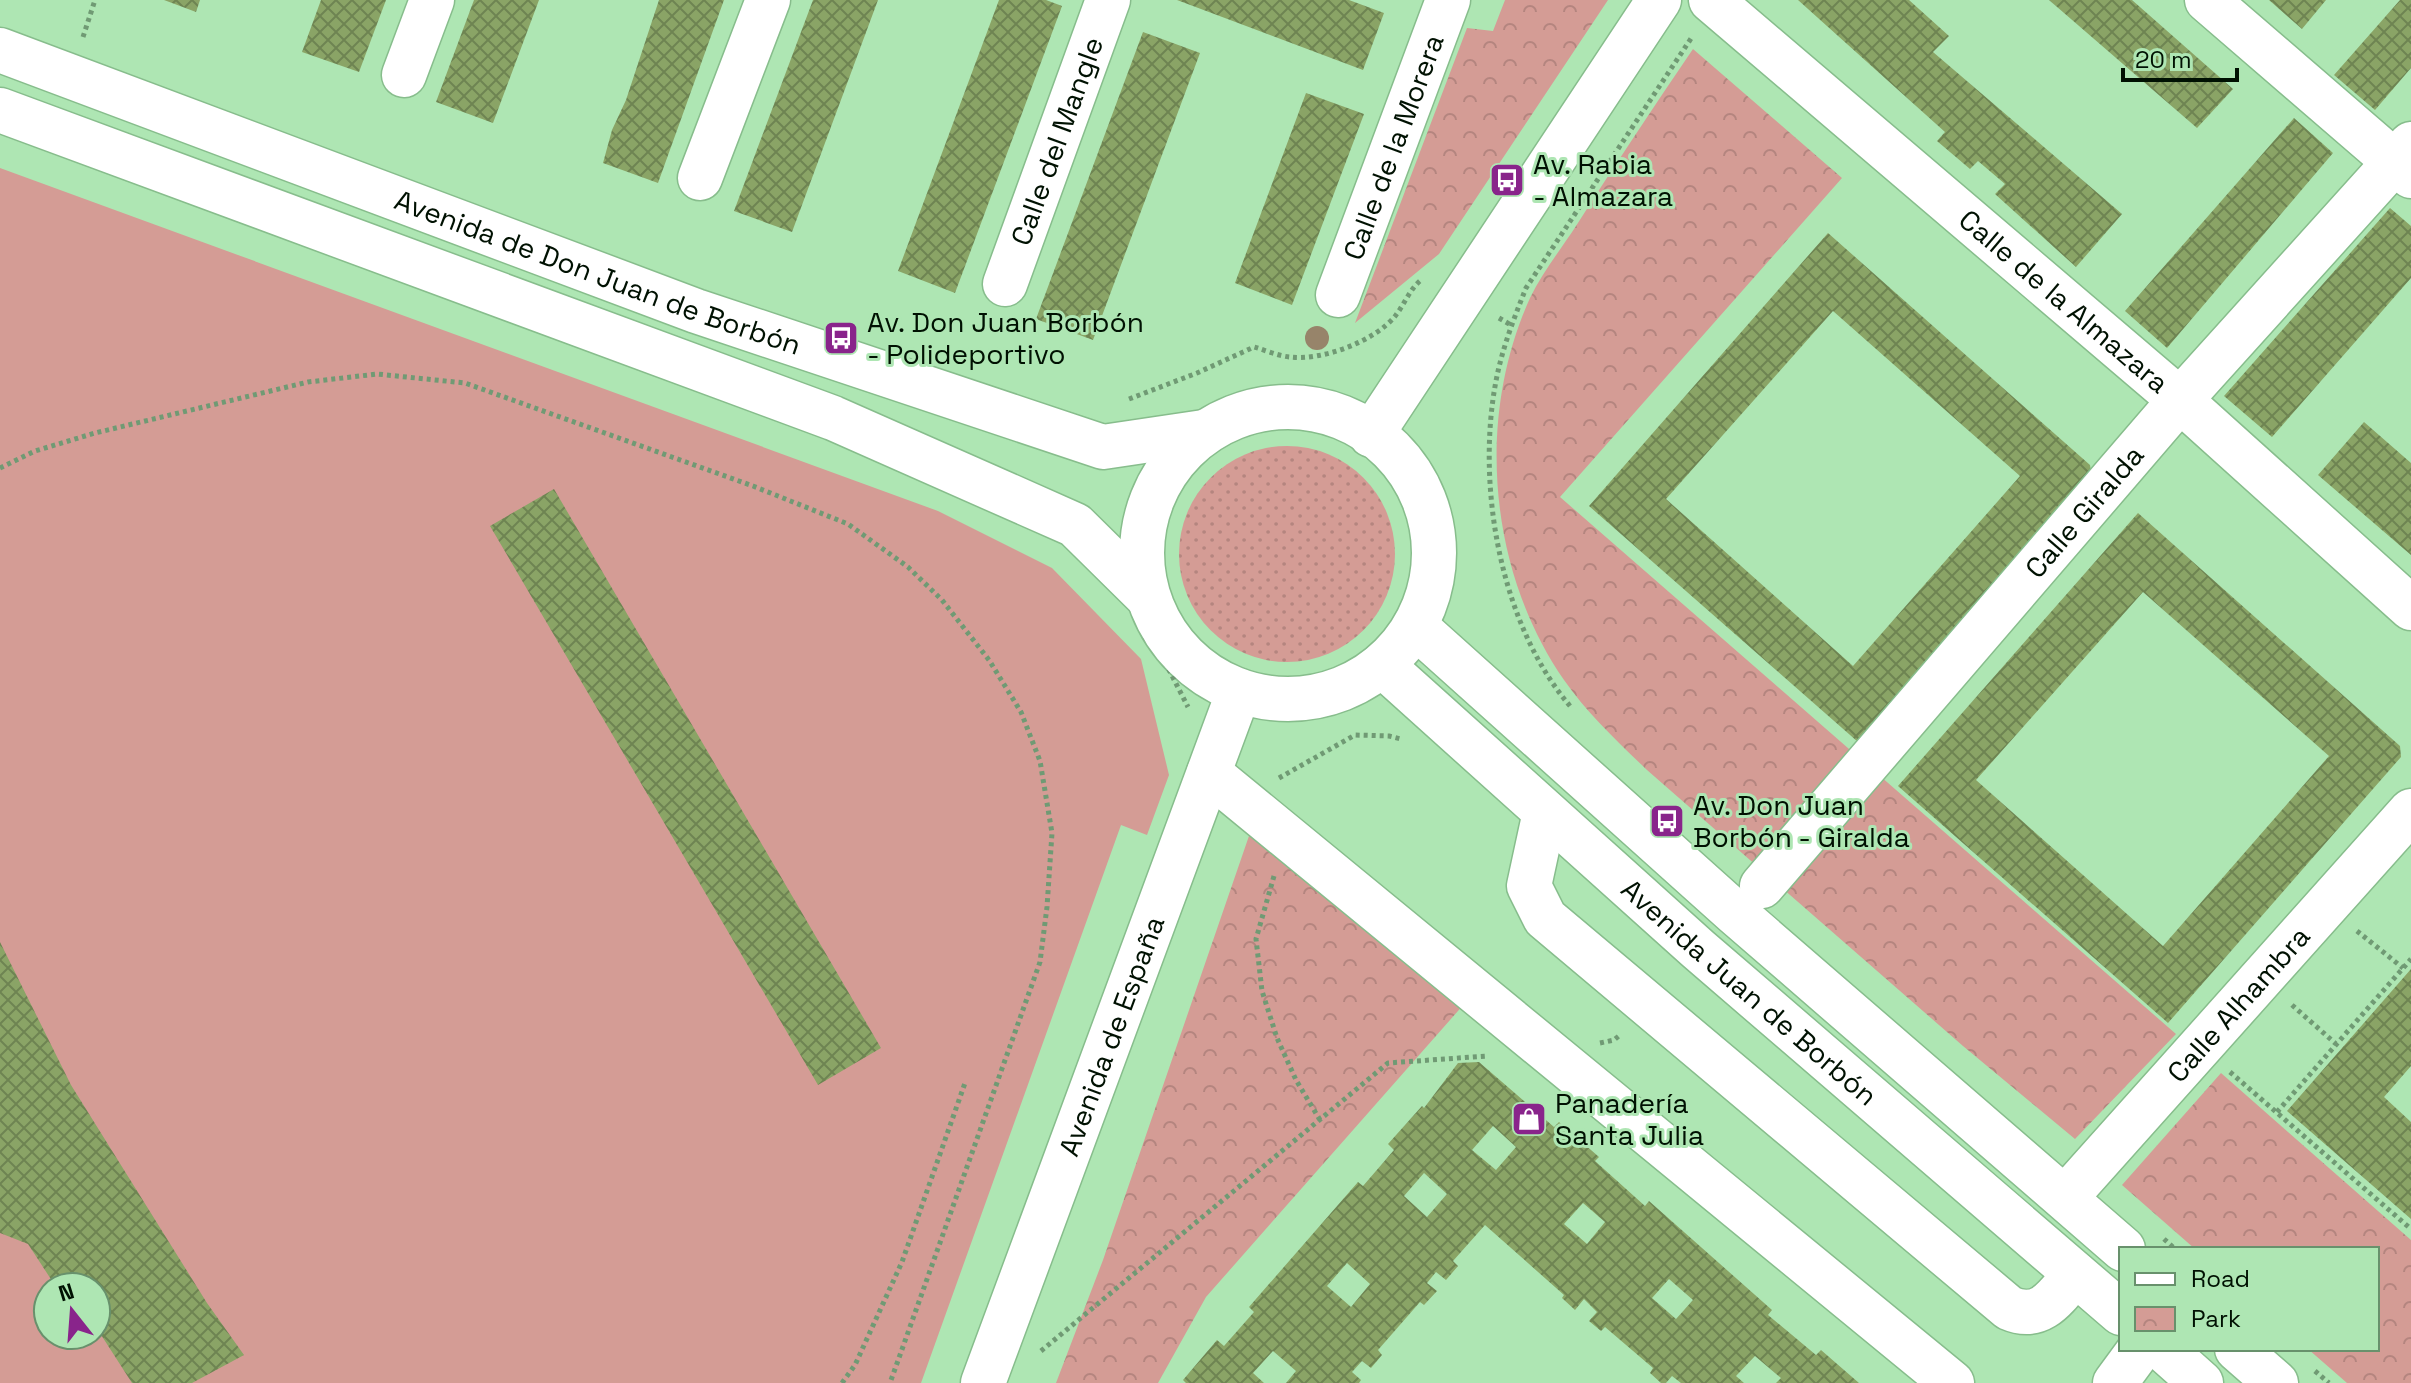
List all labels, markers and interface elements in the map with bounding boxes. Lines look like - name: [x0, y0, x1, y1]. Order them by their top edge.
- street label: Calle de la Morera: [1335, 29, 1452, 265]
- street label: Calle del Mangle: [1003, 32, 1111, 250]
- scale bar: [2123, 32, 2237, 82]
- text: 20 m: [2135, 44, 2192, 75]
- place label: Av. Rabia - Almazara: [1533, 146, 1673, 214]
- bus stop icon: Av. Rabia - Almazara: [1488, 161, 1526, 199]
- street label: Avenida de Don Juan de Borbón: [390, 182, 806, 363]
- street label: Calle de la Almazara: [1952, 201, 2176, 401]
- place label: Av. Don Juan Borbón - Polideportivo: [867, 304, 1144, 372]
- bus stop icon: Av. Don Juan Borbón - Polideportivo: [822, 319, 860, 357]
- street label: Calle Giralda: [2017, 437, 2151, 585]
- place label: Av. Don Juan Borbón - Giralda: [1693, 787, 1910, 855]
- bus stop icon: Av. Don Juan Borbón - Giralda: [1648, 802, 1686, 840]
- street label: Avenida Juan de Borbón: [1614, 871, 1885, 1113]
- street label: Avenida de España: [1051, 911, 1172, 1161]
- street label: Calle Alhambra: [2159, 919, 2317, 1090]
- place label: Panadería Santa Julia: [1555, 1085, 1704, 1153]
- shop icon: Panadería Santa Julia: [1510, 1100, 1548, 1138]
- legend: [2119, 1247, 2379, 1351]
- text: Road: [2191, 1263, 2250, 1294]
- north arrow: [32, 1271, 112, 1351]
- text: N: [55, 1276, 77, 1307]
- text: Park: [2191, 1303, 2241, 1334]

